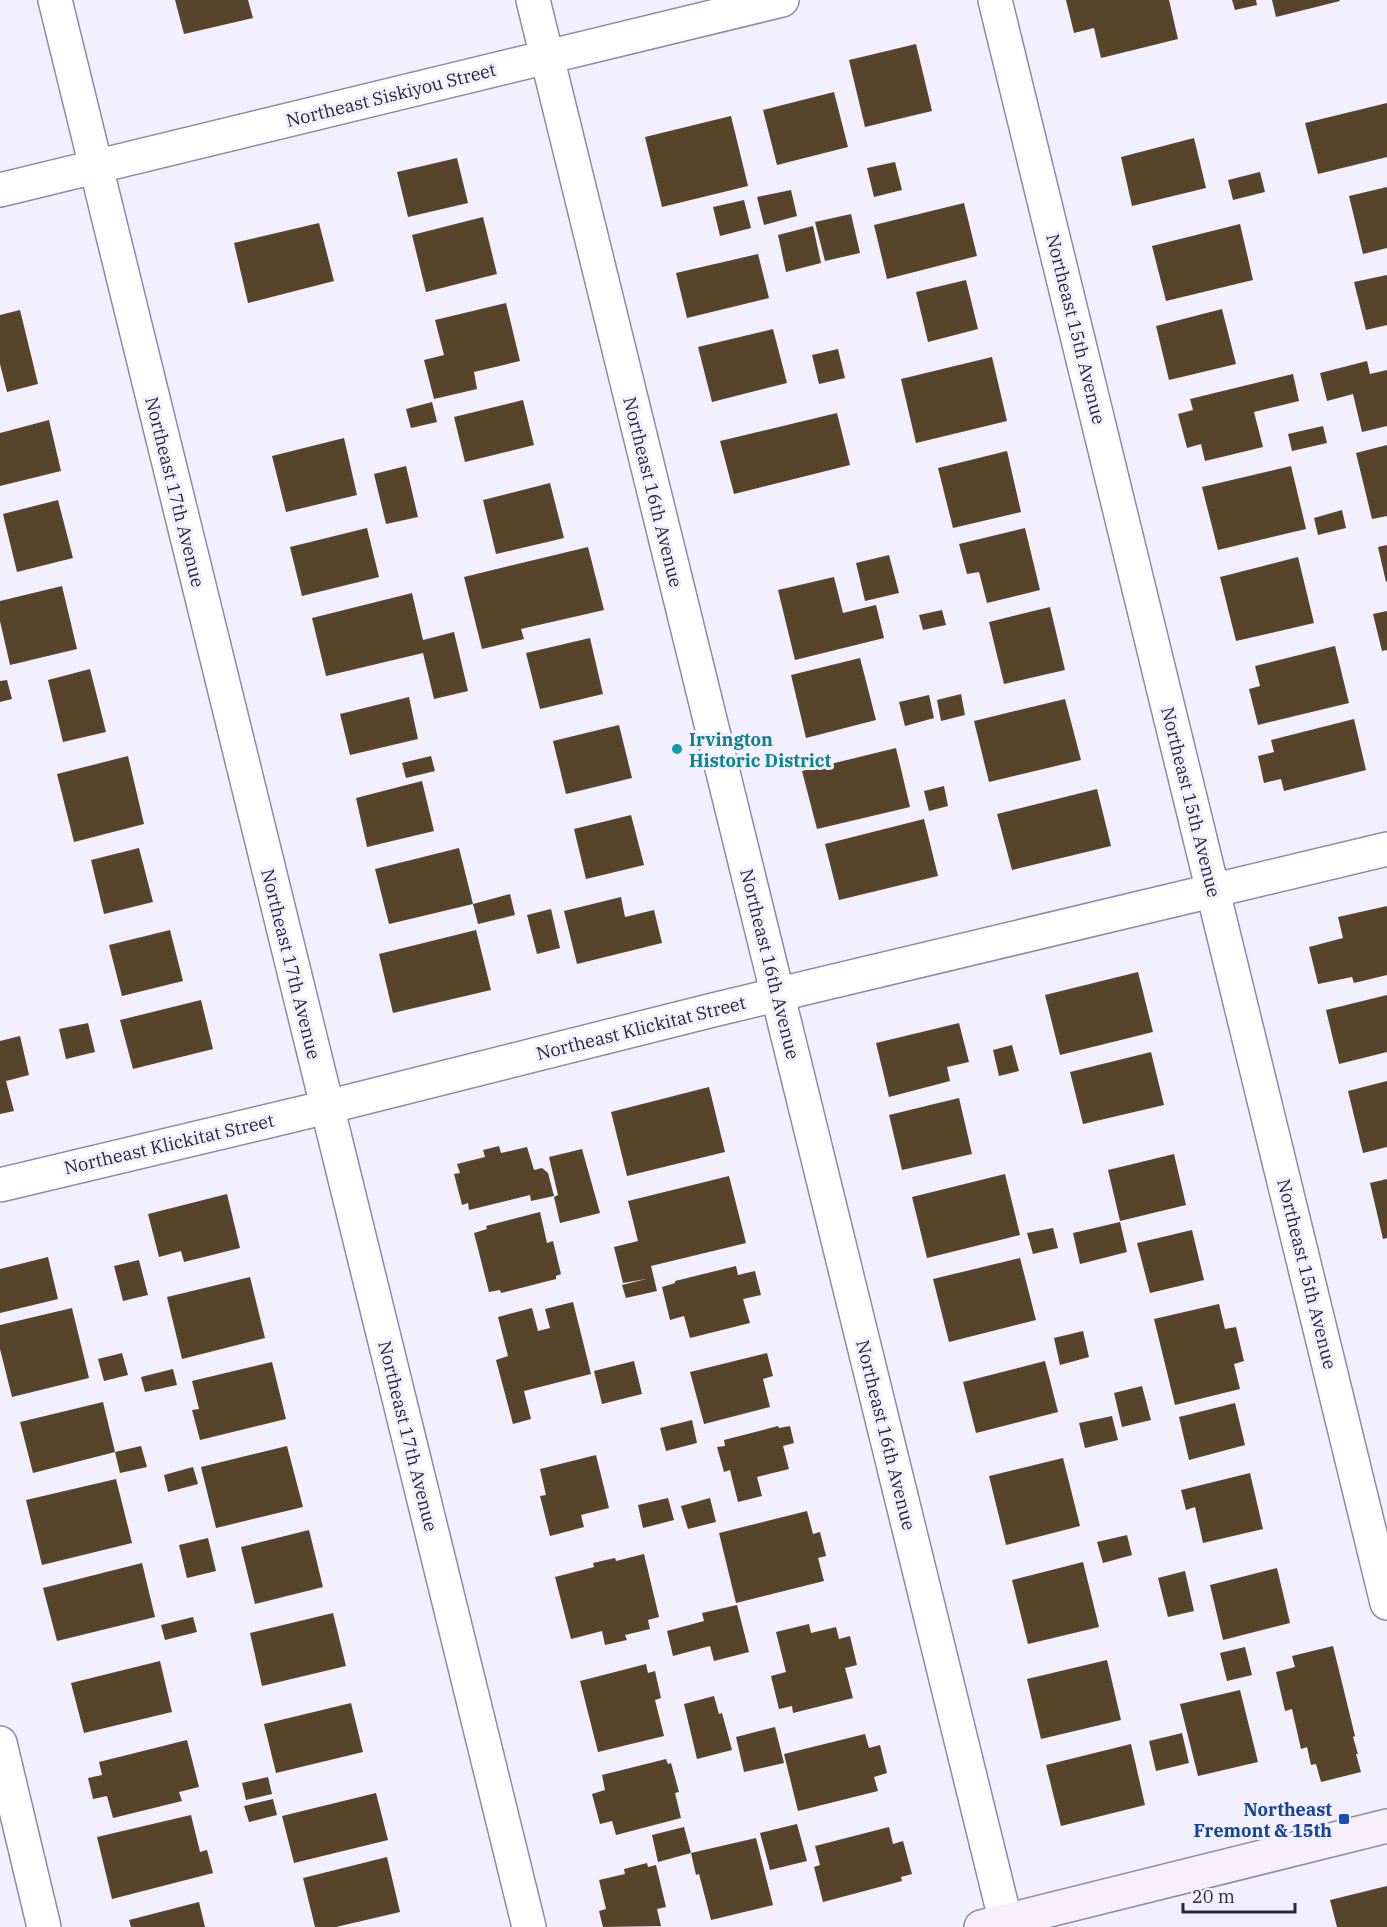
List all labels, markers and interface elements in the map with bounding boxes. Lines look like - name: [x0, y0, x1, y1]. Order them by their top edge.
- street label: Northeast Siskiyou Street: [284, 58, 498, 132]
- street label: Northeast 15th Avenue: [1041, 231, 1111, 427]
- street label: Northeast 17th Avenue: [140, 394, 210, 590]
- street label: Northeast 16th Avenue: [618, 394, 688, 590]
- street label: Northeast 15th Avenue: [1156, 704, 1226, 900]
- place label: Irvington Historic District: [689, 728, 831, 772]
- marker: Irvington Historic District: [670, 742, 684, 756]
- street label: Northeast 17th Avenue: [256, 866, 326, 1062]
- street label: Northeast 16th Avenue: [735, 866, 805, 1062]
- street label: Northeast Klickitat Street: [534, 991, 748, 1065]
- street label: Northeast Klickitat Street: [62, 1109, 276, 1179]
- street label: Northeast 15th Avenue: [1272, 1176, 1342, 1372]
- street label: Northeast 16th Avenue: [851, 1337, 921, 1533]
- street label: Northeast 17th Avenue: [373, 1338, 443, 1534]
- place label: Northeast Fremont & 15th: [1193, 1798, 1332, 1842]
- marker: Northeast Fremont & 15th: [1337, 1812, 1351, 1826]
- scale bar: [1183, 1876, 1296, 1914]
- text: 20 m: [1192, 1885, 1235, 1908]

